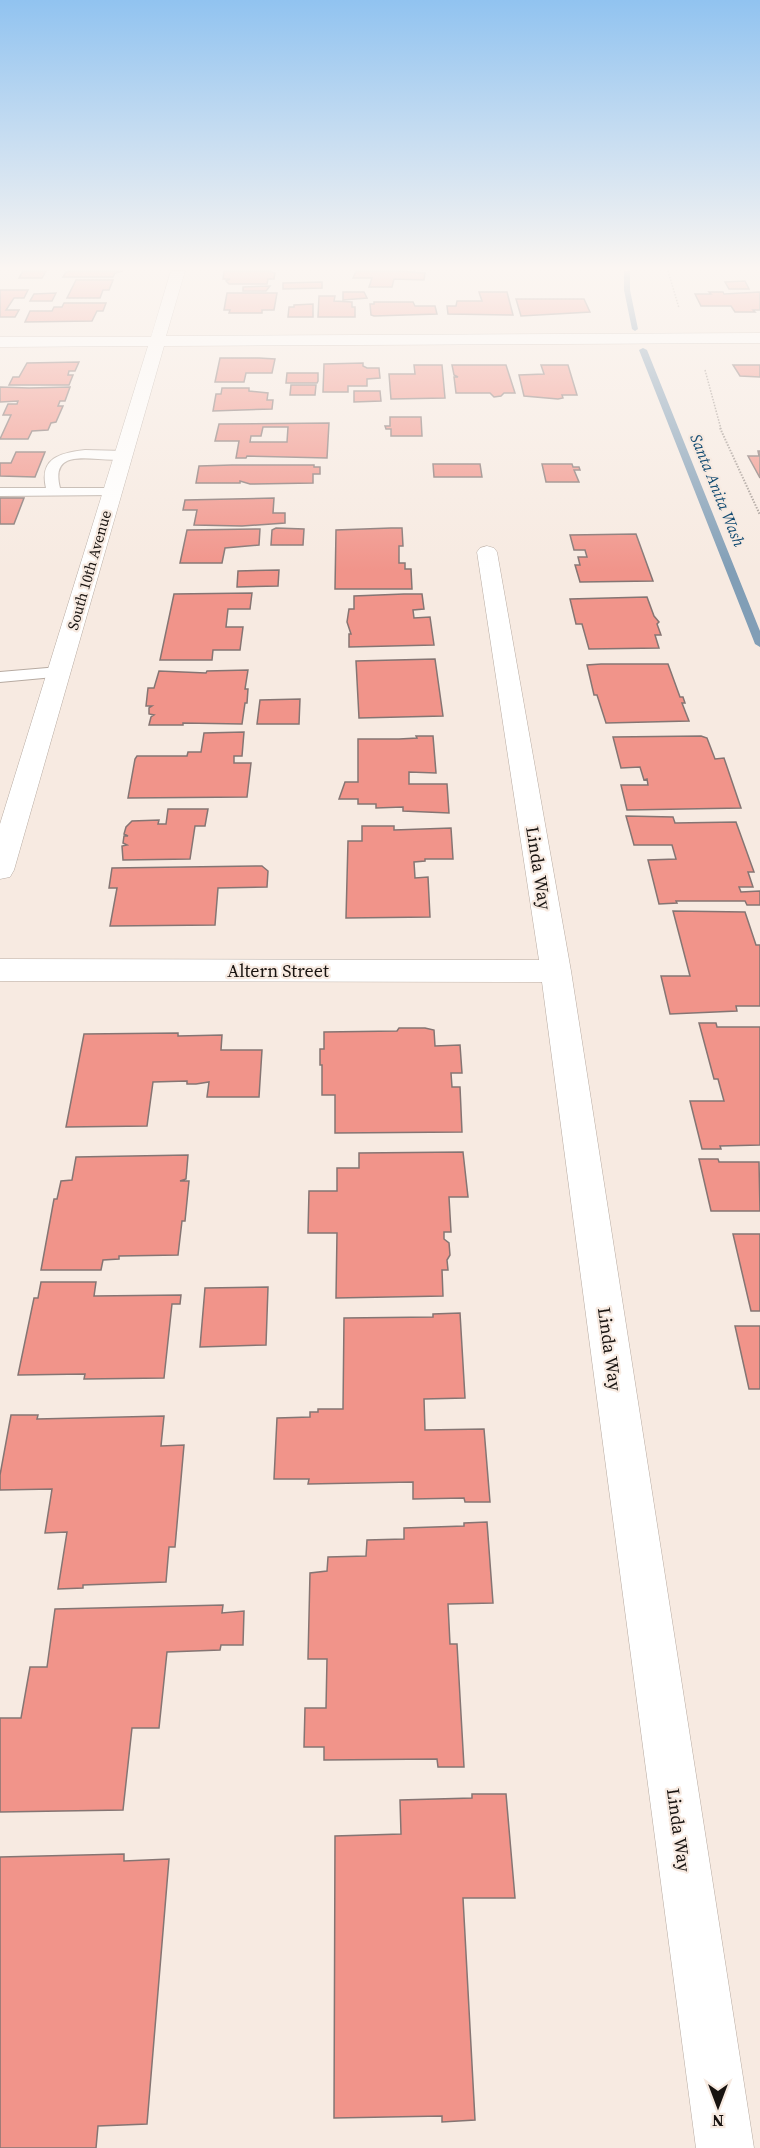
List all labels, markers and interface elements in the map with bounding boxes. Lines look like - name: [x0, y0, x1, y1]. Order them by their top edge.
- water label: Santa Anita Wash: [685, 430, 751, 550]
- street label: South 10th Avenue: [62, 507, 116, 632]
- street label: Linda Way: [520, 825, 558, 912]
- street label: Altern Street: [227, 958, 329, 983]
- street label: Linda Way: [592, 1306, 628, 1393]
- street label: Linda Way: [661, 1787, 697, 1874]
- north arrow: [688, 2076, 748, 2136]
- text: N: [712, 2110, 724, 2132]

